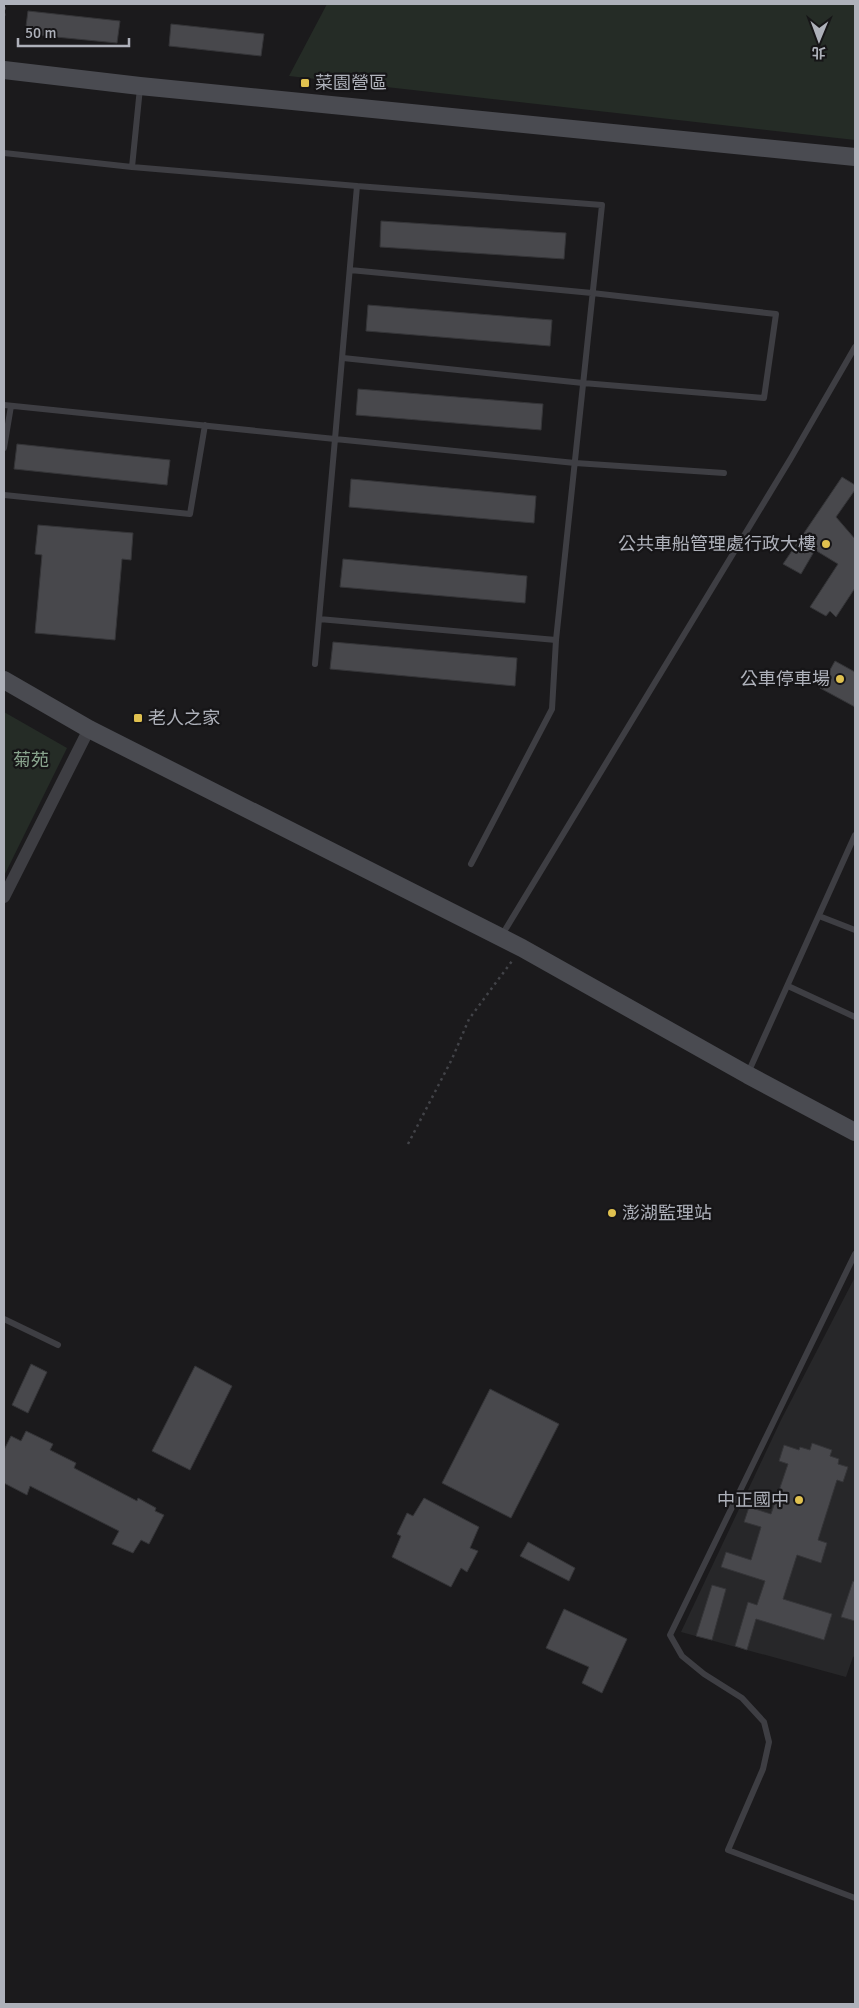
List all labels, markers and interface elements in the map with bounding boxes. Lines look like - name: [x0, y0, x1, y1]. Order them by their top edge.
- scale bar: [18, 15, 129, 47]
- north arrow: [794, 15, 844, 65]
- text: 50 m: [25, 24, 56, 42]
- text: 北: [812, 44, 826, 61]
- place label: 菜園營區: [315, 72, 387, 94]
- marker: 菜園營區: [299, 77, 311, 89]
- place label: 公共車船管理處行政大樓: [618, 533, 816, 555]
- marker: 公共車船管理處行政大樓: [820, 538, 832, 550]
- place label: 公車停車場: [740, 668, 830, 690]
- marker: 公車停車場: [834, 673, 846, 685]
- place label: 老人之家: [148, 707, 220, 729]
- marker: 老人之家: [132, 712, 144, 724]
- park label: 菊苑: [13, 749, 49, 771]
- place label: 澎湖監理站: [622, 1202, 712, 1224]
- marker: 澎湖監理站: [606, 1207, 618, 1219]
- place label: 中正國中: [717, 1489, 789, 1511]
- marker: 中正國中: [793, 1494, 805, 1506]

